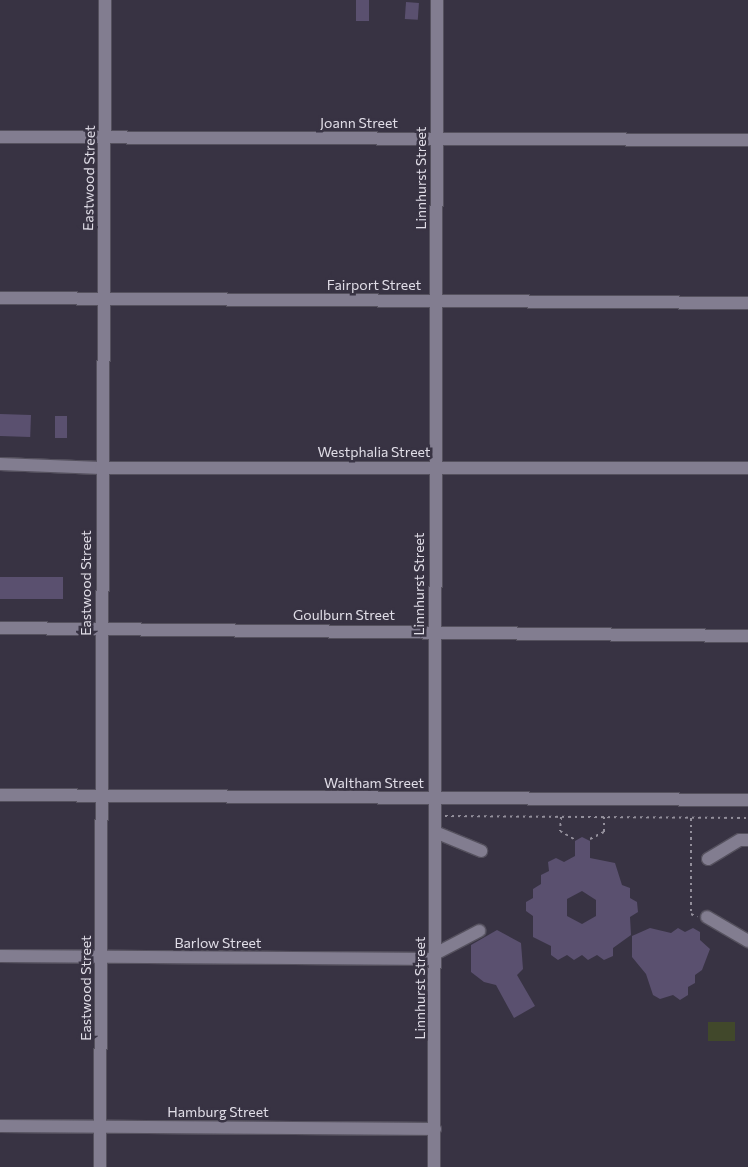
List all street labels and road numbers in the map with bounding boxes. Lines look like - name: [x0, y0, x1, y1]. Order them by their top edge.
- street label: Joann Street: [320, 115, 398, 131]
- street label: Eastwood Street: [80, 125, 98, 231]
- street label: Linnhurst Street: [413, 126, 429, 230]
- street label: Fairport Street: [327, 277, 421, 293]
- street label: Westphalia Street: [317, 444, 431, 460]
- street label: Eastwood Street: [78, 530, 94, 636]
- street label: Linnhurst Street: [411, 532, 427, 636]
- street label: Goulburn Street: [293, 607, 395, 623]
- street label: Waltham Street: [324, 775, 424, 791]
- street label: Eastwood Street: [78, 935, 94, 1041]
- street label: Barlow Street: [174, 935, 262, 951]
- street label: Linnhurst Street: [412, 936, 428, 1040]
- street label: Hamburg Street: [167, 1104, 269, 1120]

